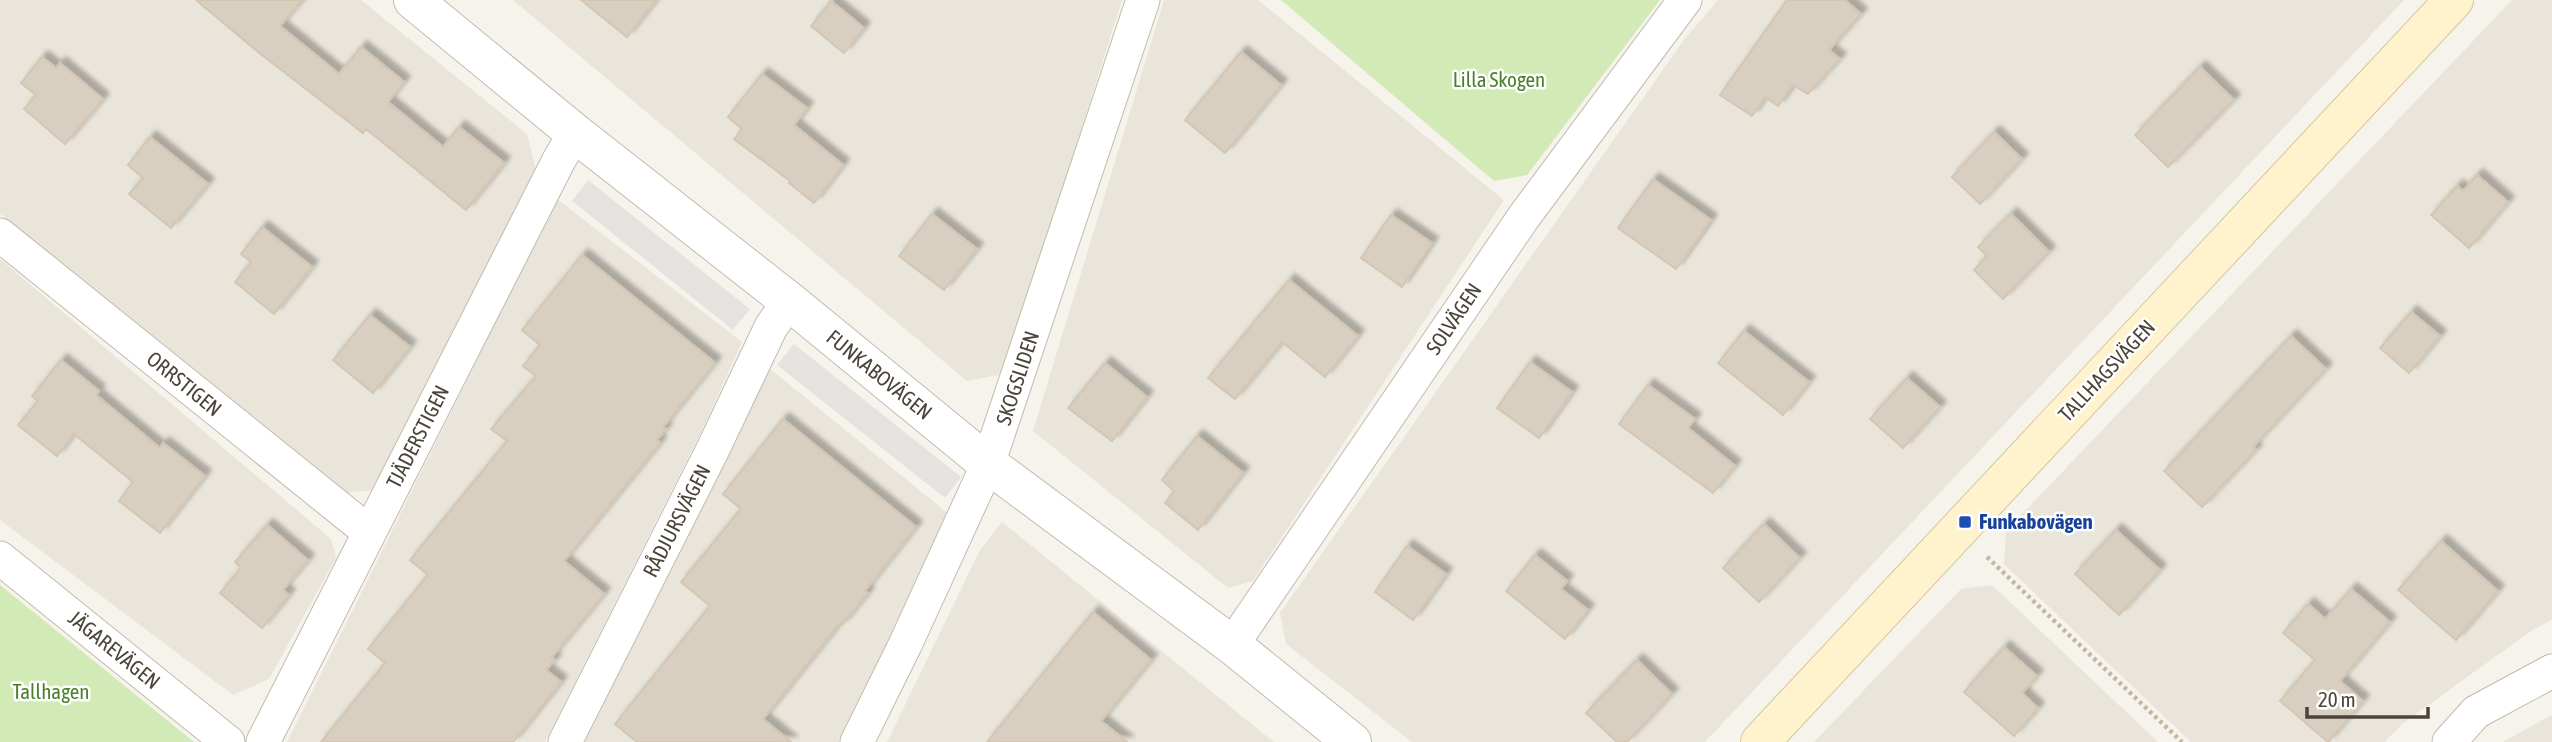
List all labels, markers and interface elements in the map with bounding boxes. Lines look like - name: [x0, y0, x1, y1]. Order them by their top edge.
- park label: Lilla Skogen: [1453, 67, 1545, 91]
- street label: SOLVÄGEN: [1421, 278, 1486, 359]
- street label: TALLHAGSVÄGEN: [2053, 315, 2159, 426]
- street label: FUNKABOVÄGEN: [822, 324, 937, 424]
- street label: SKOGSLIDEN: [991, 328, 1043, 428]
- street label: ORRSTIGEN: [142, 346, 227, 421]
- street label: TJÄDERSTIGEN: [381, 381, 453, 492]
- street label: RÅDJURSVÄGEN: [638, 460, 715, 581]
- place label: Funkabovägen: [1979, 509, 2093, 533]
- marker: Funkabovägen: [1957, 514, 1973, 530]
- street label: JÄGAREVÄGEN: [64, 605, 165, 693]
- scale bar: [2307, 676, 2428, 720]
- park label: Tallhagen: [13, 679, 89, 703]
- text: 20 m: [2318, 687, 2356, 711]

